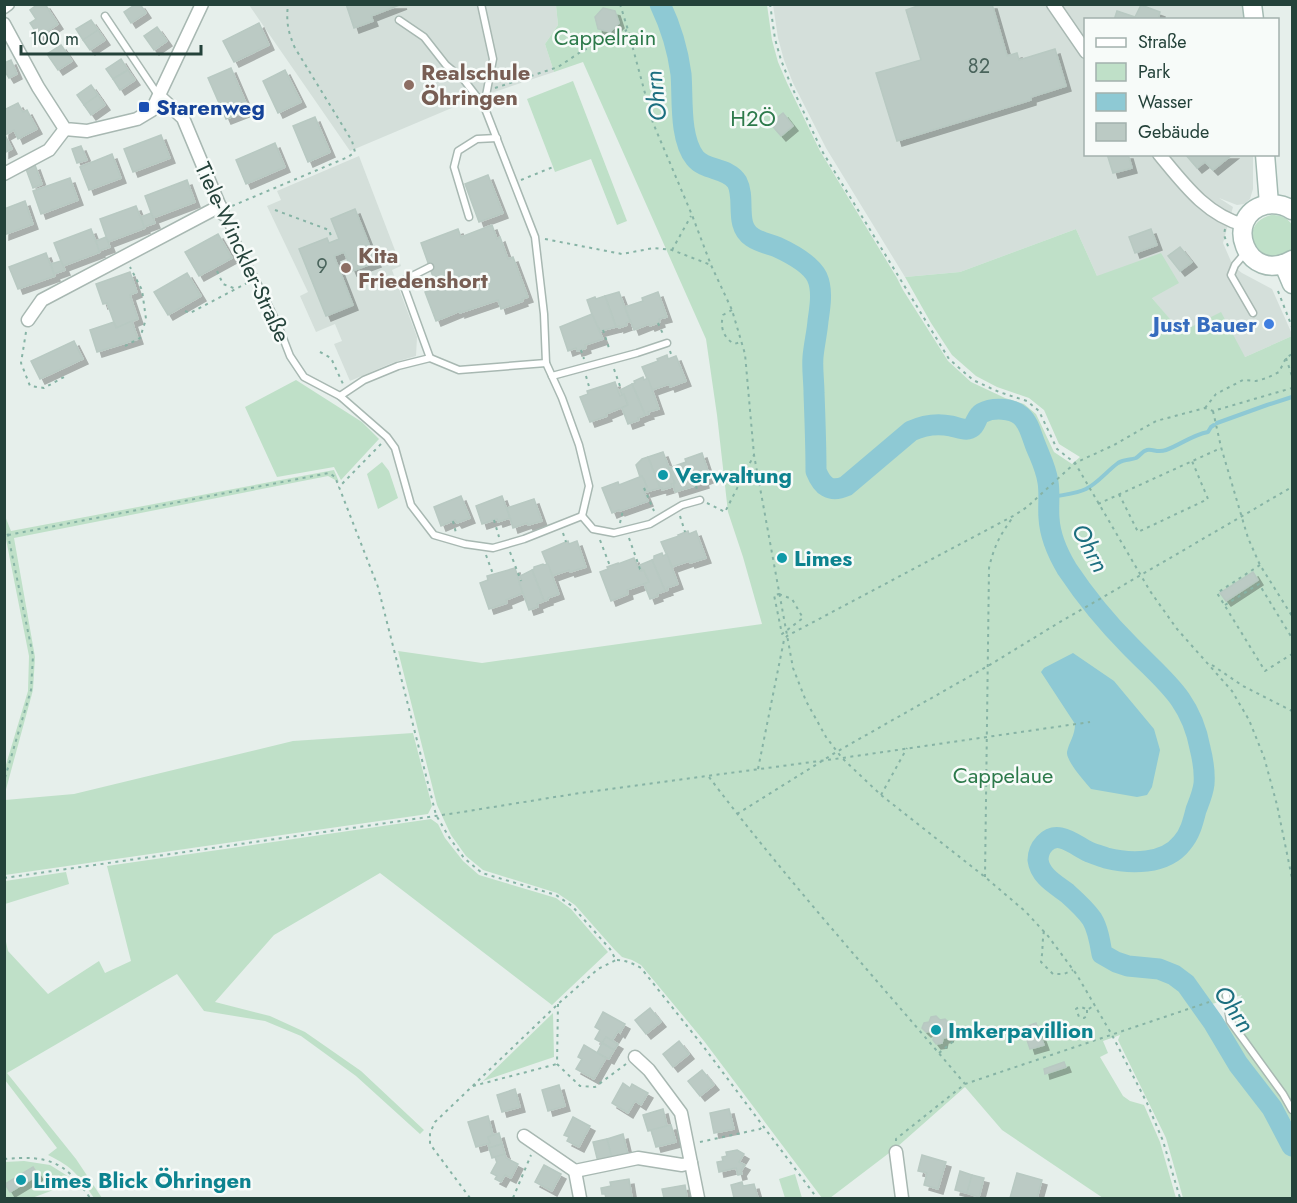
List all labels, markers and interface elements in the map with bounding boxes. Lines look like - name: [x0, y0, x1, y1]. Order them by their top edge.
- scale bar: [21, 18, 201, 56]
- legend: [1084, 18, 1279, 156]
- park label: Cappelrain: [554, 21, 656, 53]
- text: 100 m: [30, 26, 79, 52]
- text: Straße: [1138, 29, 1186, 55]
- house number: 82: [968, 52, 990, 81]
- place label: Realschule Öhringen: [421, 56, 530, 113]
- text: Park: [1138, 59, 1170, 85]
- water label: Ohrn: [635, 69, 676, 123]
- marker: Realschule Öhringen: [402, 78, 416, 92]
- text: Wasser: [1138, 89, 1193, 115]
- place label: Starenweg: [156, 91, 265, 123]
- marker: Starenweg: [137, 100, 151, 114]
- park label: H2Ö: [730, 102, 776, 134]
- text: Gebäude: [1138, 119, 1209, 145]
- street label: Tiele-Winckler-Straße: [187, 157, 299, 347]
- place label: Kita Friedenshort: [358, 239, 488, 296]
- house number: 9: [316, 252, 328, 281]
- marker: Kita Friedenshort: [339, 261, 353, 275]
- place label: Just Bauer: [1149, 308, 1257, 340]
- marker: Just Bauer: [1262, 317, 1276, 331]
- place label: Verwaltung: [674, 459, 792, 491]
- marker: Verwaltung: [656, 468, 670, 482]
- water label: Ohrn: [1063, 517, 1118, 578]
- place label: Limes: [794, 542, 852, 574]
- marker: Limes: [775, 551, 789, 565]
- park label: Cappelaue: [953, 759, 1053, 791]
- water label: Ohrn: [1205, 978, 1263, 1040]
- place label: Imkerpavillion: [948, 1014, 1094, 1046]
- marker: Imkerpavillion: [929, 1023, 943, 1037]
- place label: Limes Blick Öhringen: [33, 1164, 252, 1196]
- marker: Limes Blick Öhringen: [14, 1173, 28, 1187]

